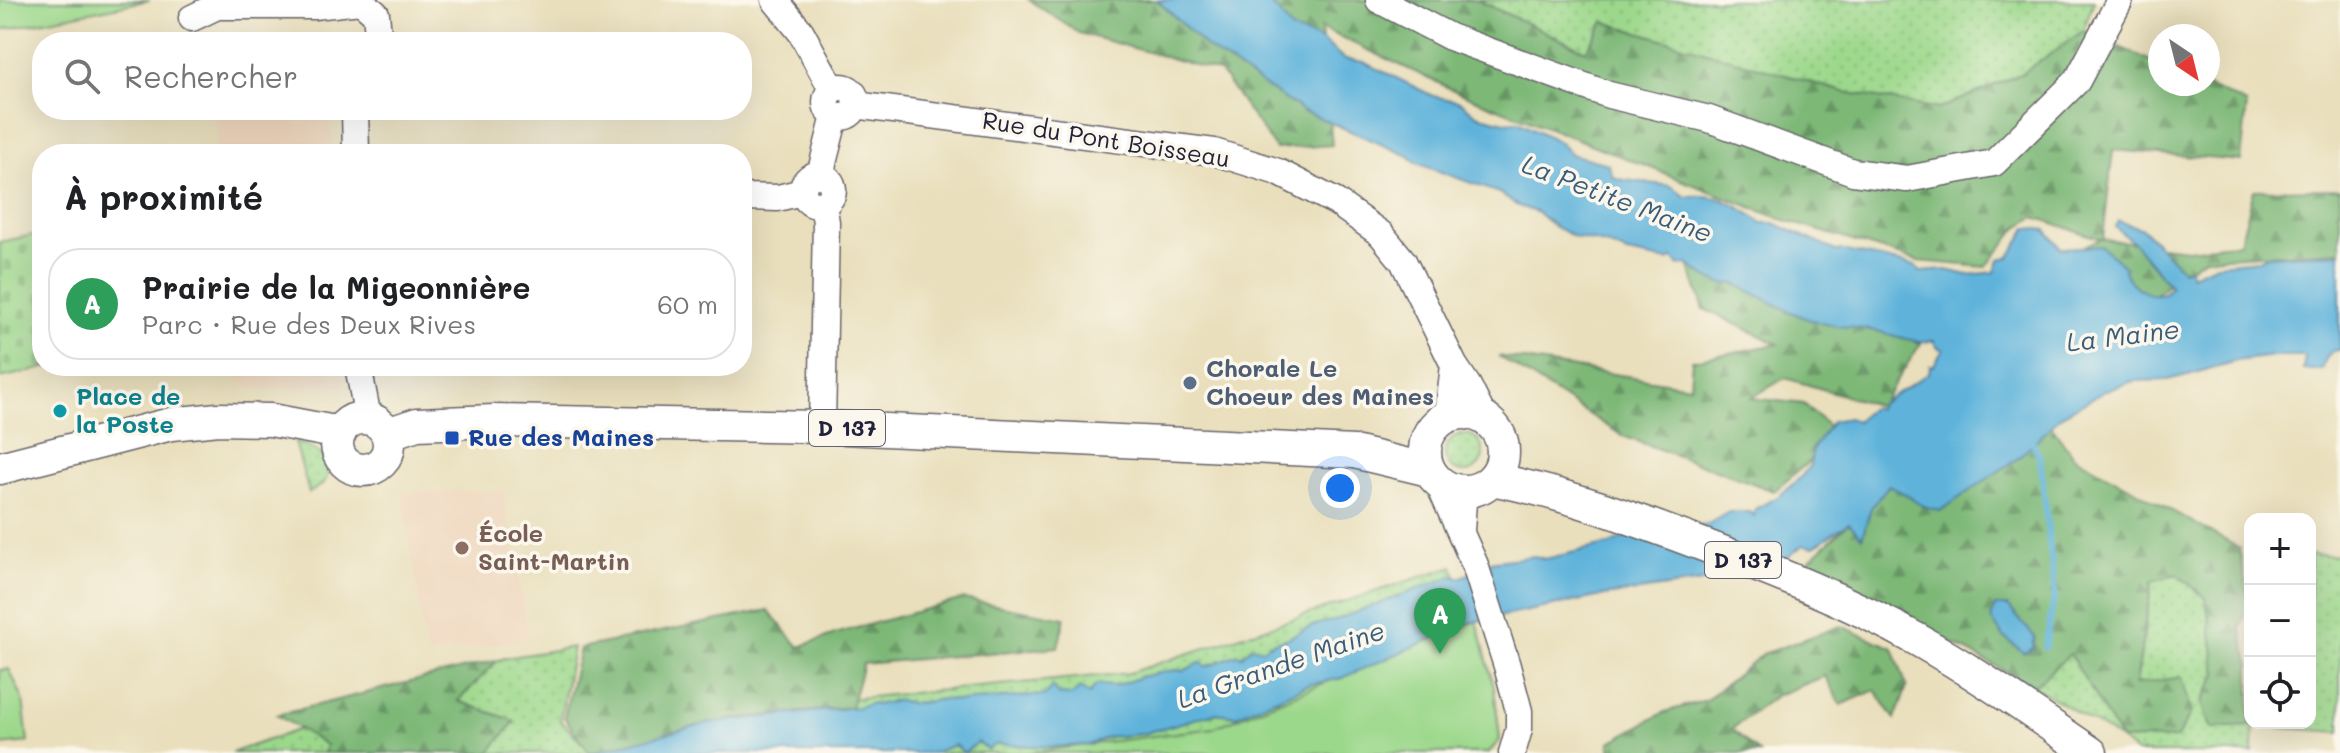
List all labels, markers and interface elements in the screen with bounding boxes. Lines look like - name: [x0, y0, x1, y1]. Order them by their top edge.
- north arrow: [2148, 24, 2220, 96]
- search box: [32, 32, 752, 120]
- icon: search: [60, 54, 104, 98]
- text: Rechercher: [124, 56, 298, 96]
- street label: Rue du Pont Boisseau: [980, 104, 1232, 173]
- water label: La Petite Maine: [1518, 146, 1717, 250]
- text: À proximité: [64, 174, 263, 219]
- text: Prairie de la Migeonnière: [142, 267, 530, 307]
- text: A: [83, 287, 101, 321]
- text: 60 m: [657, 287, 718, 321]
- text: Parc · Rue des Deux Rives: [142, 307, 476, 341]
- water label: La Maine: [2064, 311, 2181, 359]
- place label: Chorale Le Choeur des Maines: [1206, 352, 1434, 411]
- marker: Chorale Le Choeur des Maines: [1181, 374, 1199, 392]
- place label: Place de la Poste: [76, 380, 180, 439]
- marker: Place de la Poste: [51, 402, 69, 420]
- road number: D 137: [809, 410, 885, 446]
- place label: Rue des Maines: [468, 421, 654, 452]
- marker: Rue des Maines: [443, 429, 461, 447]
- your location: [1320, 468, 1360, 508]
- map controls: [2244, 513, 2316, 729]
- button: +: [2244, 513, 2316, 585]
- place label: École Saint-Martin: [478, 517, 630, 576]
- marker: École Saint-Martin: [453, 539, 471, 557]
- road number: D 137: [1705, 542, 1781, 578]
- button: −: [2244, 585, 2316, 657]
- pin: A: [1414, 588, 1466, 654]
- water label: La Grande Maine: [1172, 613, 1389, 716]
- button: locate: [2244, 657, 2316, 729]

